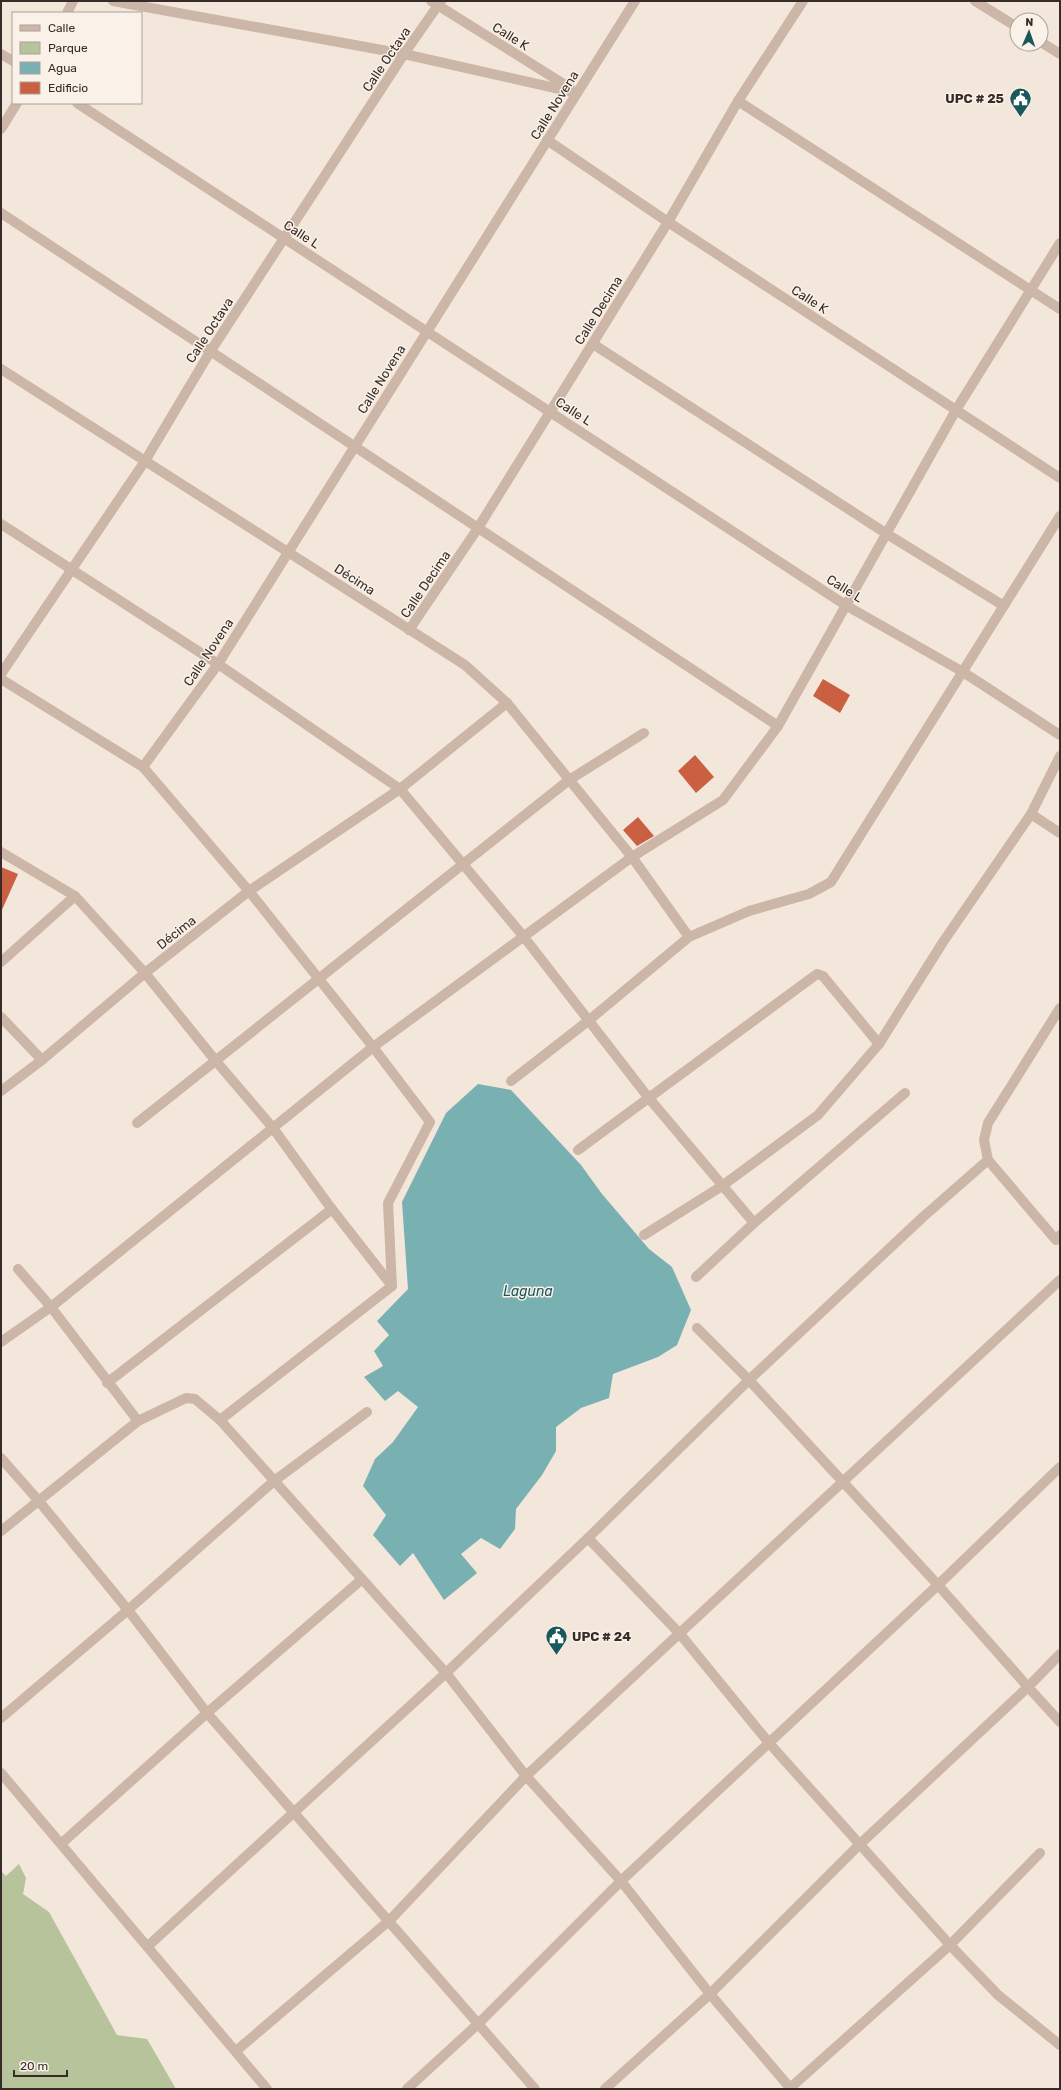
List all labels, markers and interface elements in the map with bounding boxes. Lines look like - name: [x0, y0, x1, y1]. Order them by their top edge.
- legend: [12, 12, 142, 104]
- north arrow: [1009, 12, 1049, 52]
- text: N: [1025, 16, 1034, 29]
- street label: Calle K: [490, 19, 532, 54]
- text: Calle: [48, 21, 75, 35]
- street label: Calle Octava: [359, 24, 414, 94]
- text: Parque: [48, 41, 88, 55]
- text: Agua: [48, 61, 77, 75]
- street label: Calle Novena: [527, 68, 581, 142]
- text: Edificio: [48, 81, 88, 95]
- public building icon: UPC # 25: [1007, 85, 1033, 118]
- place label: UPC # 25: [945, 91, 1004, 106]
- street label: Calle L: [281, 217, 323, 252]
- street label: Calle Decima: [571, 273, 625, 347]
- street label: Calle K: [789, 282, 831, 317]
- street label: Calle Octava: [183, 295, 236, 366]
- street label: Calle Novena: [354, 342, 408, 416]
- street label: Calle L: [553, 394, 595, 429]
- street label: Calle Decima: [397, 548, 453, 621]
- street label: Décima: [332, 561, 378, 598]
- street label: Calle L: [824, 571, 866, 606]
- street label: Calle Novena: [180, 616, 236, 689]
- street label: Décima: [154, 913, 199, 952]
- water label: Laguna: [503, 1283, 553, 1300]
- public building icon: UPC # 24: [543, 1623, 569, 1656]
- place label: UPC # 24: [572, 1629, 631, 1644]
- scale bar: [14, 2052, 67, 2078]
- text: 20 m: [20, 2059, 48, 2073]

